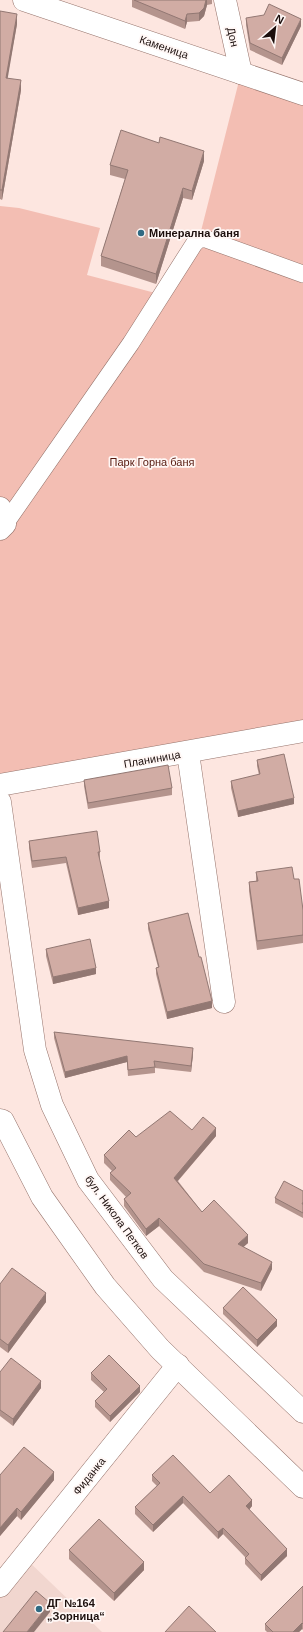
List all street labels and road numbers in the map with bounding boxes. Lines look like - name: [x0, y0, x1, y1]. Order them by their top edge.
- street label: Дон: [225, 26, 241, 48]
- street label: Каменица: [138, 33, 191, 61]
- street label: Планиница: [123, 748, 182, 770]
- street label: бул. Никола Петков: [83, 1173, 151, 1261]
- street label: Фиданка: [70, 1454, 108, 1497]

